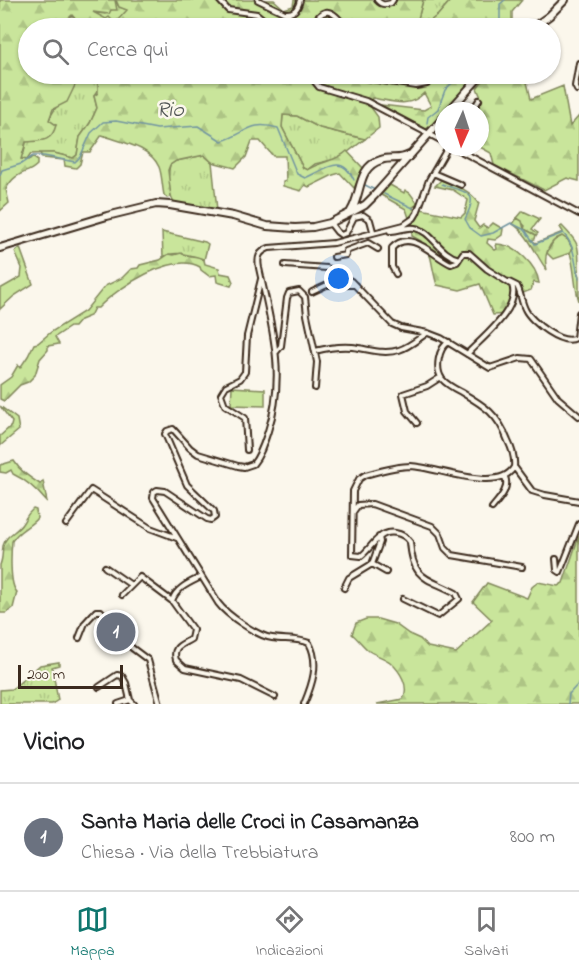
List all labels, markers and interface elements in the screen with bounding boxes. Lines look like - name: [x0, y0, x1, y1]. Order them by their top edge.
- search box: [18, 18, 561, 84]
- icon: search: [39, 35, 72, 68]
- text: Cerca qui: [87, 35, 169, 67]
- water label: Rio: [156, 95, 185, 127]
- north arrow: [435, 102, 489, 156]
- your location: [324, 264, 353, 293]
- pin: 1: [96, 610, 136, 654]
- scale bar: [18, 662, 123, 690]
- text: 200 m: [27, 663, 65, 687]
- text: Vicino: [24, 724, 85, 762]
- text: Santa Maria delle Croci in Casamanza: [81, 807, 419, 839]
- text: 1: [40, 823, 47, 852]
- text: 800 m: [510, 823, 555, 852]
- text: Chiesa · Via della Trebbiatura: [81, 839, 318, 868]
- tab: Mappa: [70, 903, 115, 963]
- tab: Indicazioni: [255, 903, 323, 963]
- tab: Salvati: [464, 903, 509, 963]

